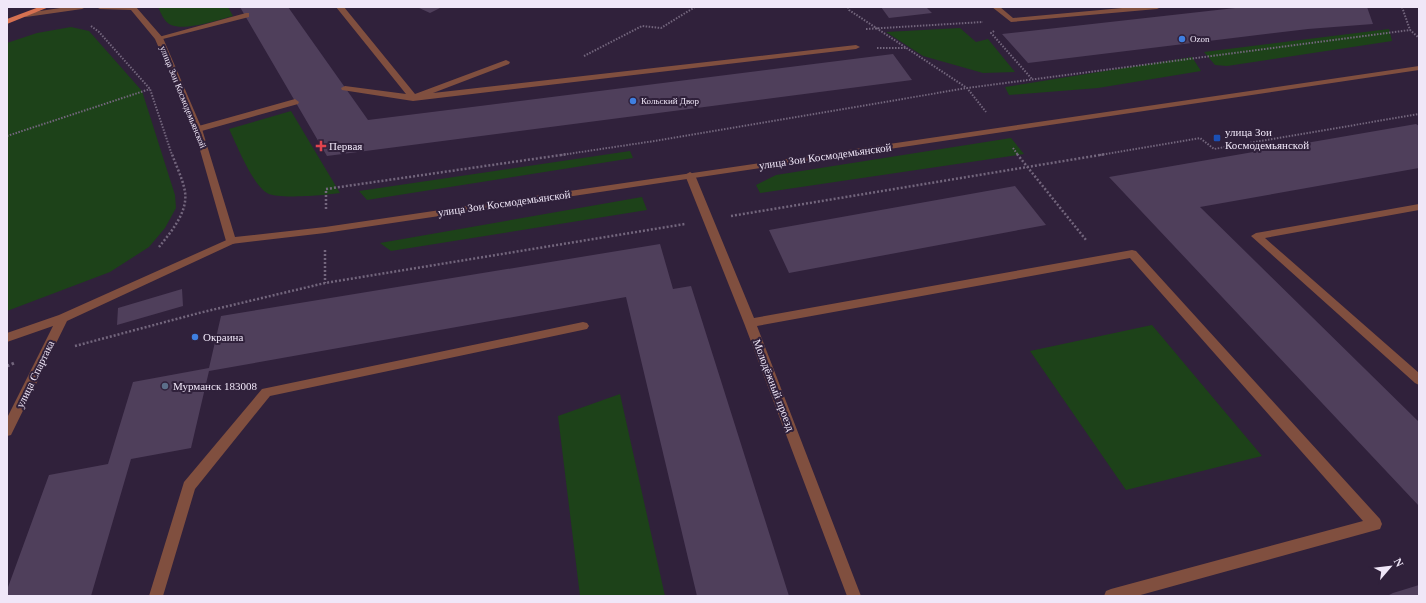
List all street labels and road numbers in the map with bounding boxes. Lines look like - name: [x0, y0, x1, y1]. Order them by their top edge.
- street label: улица Зои Космодемьянской: [158, 44, 208, 150]
- street label: улица Зои Космодемьянской: [758, 141, 892, 171]
- street label: улица Зои Космодемьянской: [437, 188, 571, 218]
- street label: Молодёжный проезд: [751, 337, 797, 433]
- street label: улица Спартака: [14, 338, 56, 410]

